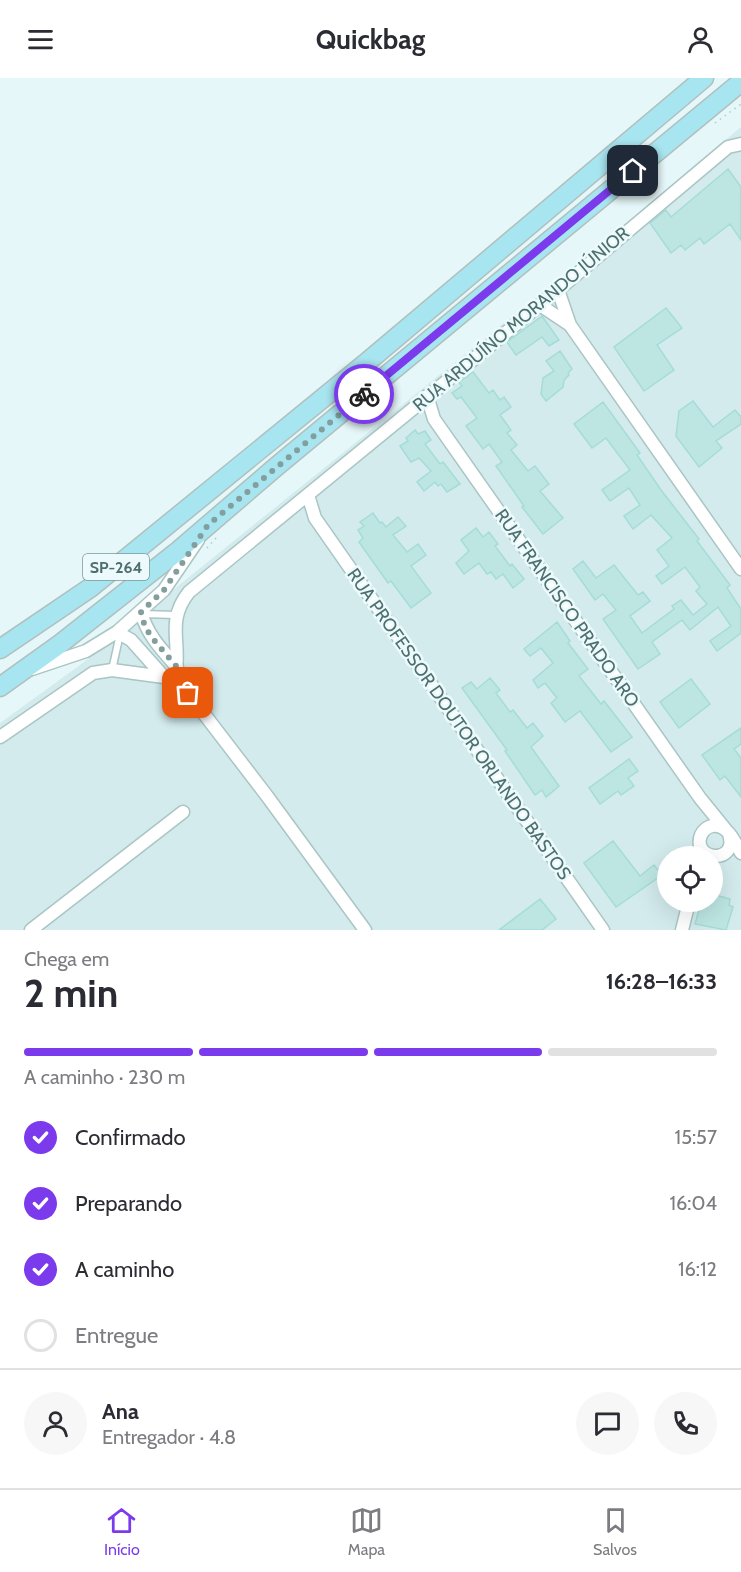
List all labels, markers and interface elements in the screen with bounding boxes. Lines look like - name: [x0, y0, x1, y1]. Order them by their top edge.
- icon: menu: [24, 23, 57, 56]
- text: Quickbag: [316, 23, 425, 56]
- icon: person: [684, 23, 717, 56]
- pin: [607, 145, 658, 196]
- icon: home: [616, 154, 649, 187]
- street label: RUA ARDUÍNO MORANDO JÚNIOR: [408, 222, 634, 416]
- courier: [334, 364, 394, 424]
- icon: bike: [348, 378, 381, 411]
- street label: RUA FRANCISCO PRADO ARO: [490, 505, 644, 711]
- road number: SP-264: [83, 554, 149, 580]
- street label: RUA PROFESSOR DOUTOR ORLANDO BASTOS: [342, 564, 576, 884]
- pin: [162, 667, 213, 718]
- icon: bag: [171, 676, 204, 709]
- map controls: [657, 846, 723, 912]
- button: locate: [657, 846, 723, 912]
- text: Chega em: [24, 947, 109, 971]
- text: 16:28–16:33: [606, 968, 717, 995]
- text: 2 min: [24, 969, 118, 1017]
- text: A caminho · 230 m: [24, 1065, 185, 1089]
- icon: check: [24, 1121, 57, 1154]
- text: Confirmado: [75, 1124, 186, 1151]
- text: 15:57: [675, 1125, 717, 1149]
- icon: check: [24, 1187, 57, 1220]
- text: Preparando: [75, 1190, 182, 1217]
- text: 16:04: [669, 1191, 717, 1215]
- icon: check: [24, 1253, 57, 1286]
- text: A caminho: [75, 1256, 174, 1283]
- text: 16:12: [678, 1257, 717, 1281]
- text: Entregue: [75, 1322, 158, 1349]
- button: person: [24, 1392, 87, 1455]
- button: chat: [576, 1392, 639, 1455]
- button: phone: [654, 1392, 717, 1455]
- text: Ana: [102, 1398, 139, 1425]
- text: Entregador · 4.8: [102, 1425, 236, 1449]
- tab: Início: [104, 1504, 140, 1559]
- tab: Mapa: [348, 1504, 385, 1559]
- tab: Salvos: [593, 1504, 637, 1559]

